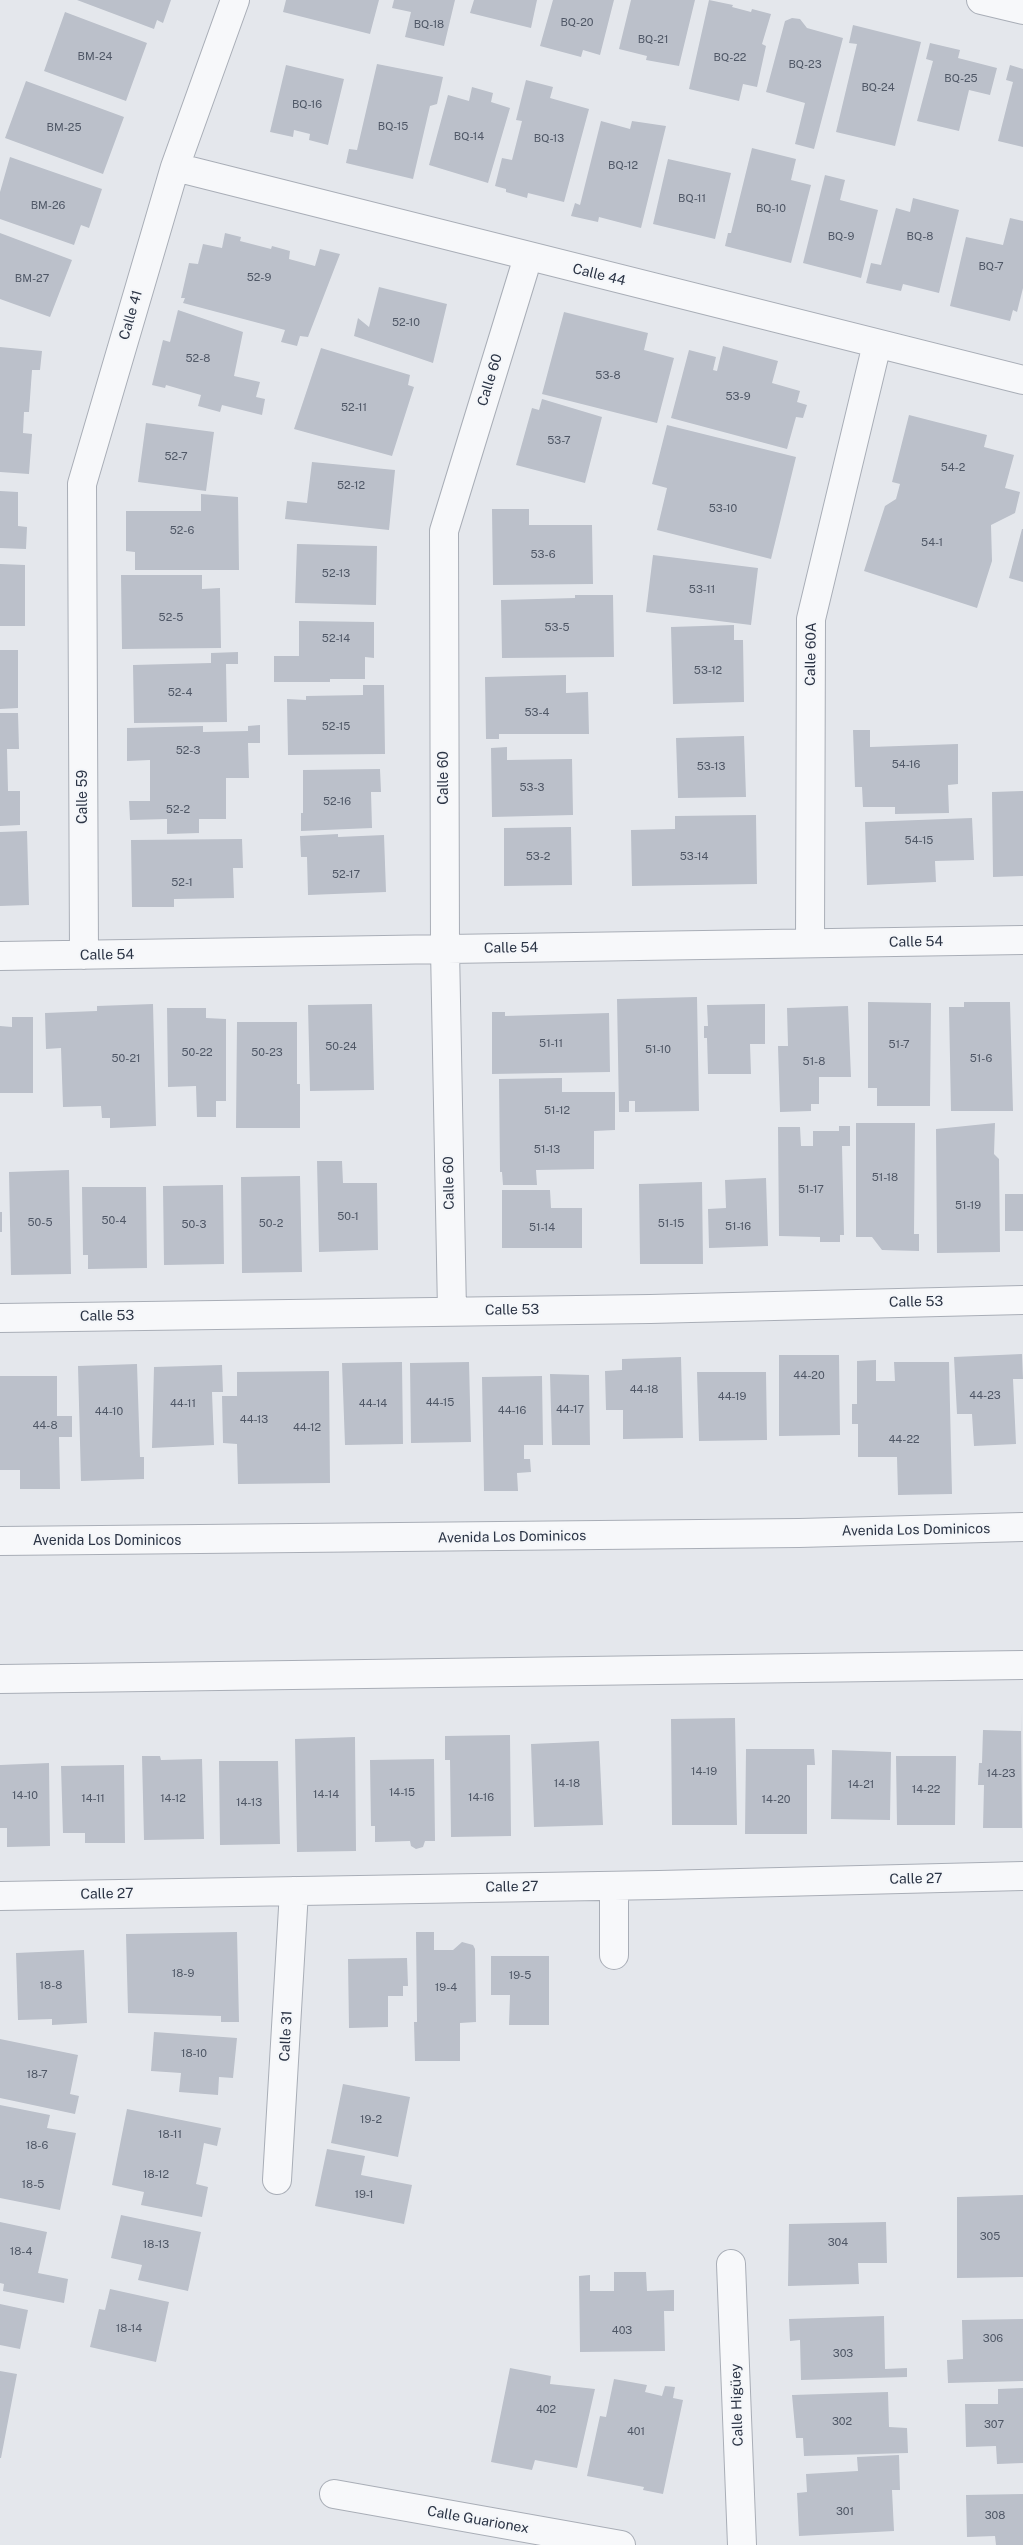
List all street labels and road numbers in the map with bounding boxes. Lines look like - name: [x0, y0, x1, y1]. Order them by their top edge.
- street label: Calle 44: [571, 260, 627, 290]
- street label: Calle 41: [116, 288, 146, 342]
- street label: Calle 60: [474, 352, 506, 408]
- street label: Calle 60A: [802, 622, 820, 686]
- street label: Calle 60: [436, 751, 452, 805]
- street label: Calle 59: [75, 770, 91, 824]
- street label: Calle 54: [889, 933, 943, 951]
- street label: Calle 54: [484, 939, 538, 957]
- street label: Calle 54: [80, 946, 134, 964]
- street label: Calle 60: [440, 1156, 458, 1210]
- street label: Calle 53: [889, 1293, 943, 1311]
- street label: Calle 53: [485, 1301, 539, 1319]
- street label: Calle 53: [80, 1307, 134, 1325]
- street label: Avenida Los Dominicos: [842, 1520, 990, 1540]
- street label: Avenida Los Dominicos: [438, 1527, 586, 1547]
- street label: Avenida Los Dominicos: [33, 1533, 181, 1549]
- street label: Calle 27: [889, 1870, 943, 1888]
- street label: Calle 27: [485, 1878, 539, 1896]
- street label: Calle 27: [80, 1885, 134, 1903]
- street label: Calle 31: [276, 2010, 296, 2062]
- street label: Calle Higüey: [727, 2363, 747, 2447]
- street label: Calle Guarionex: [426, 2503, 530, 2537]

